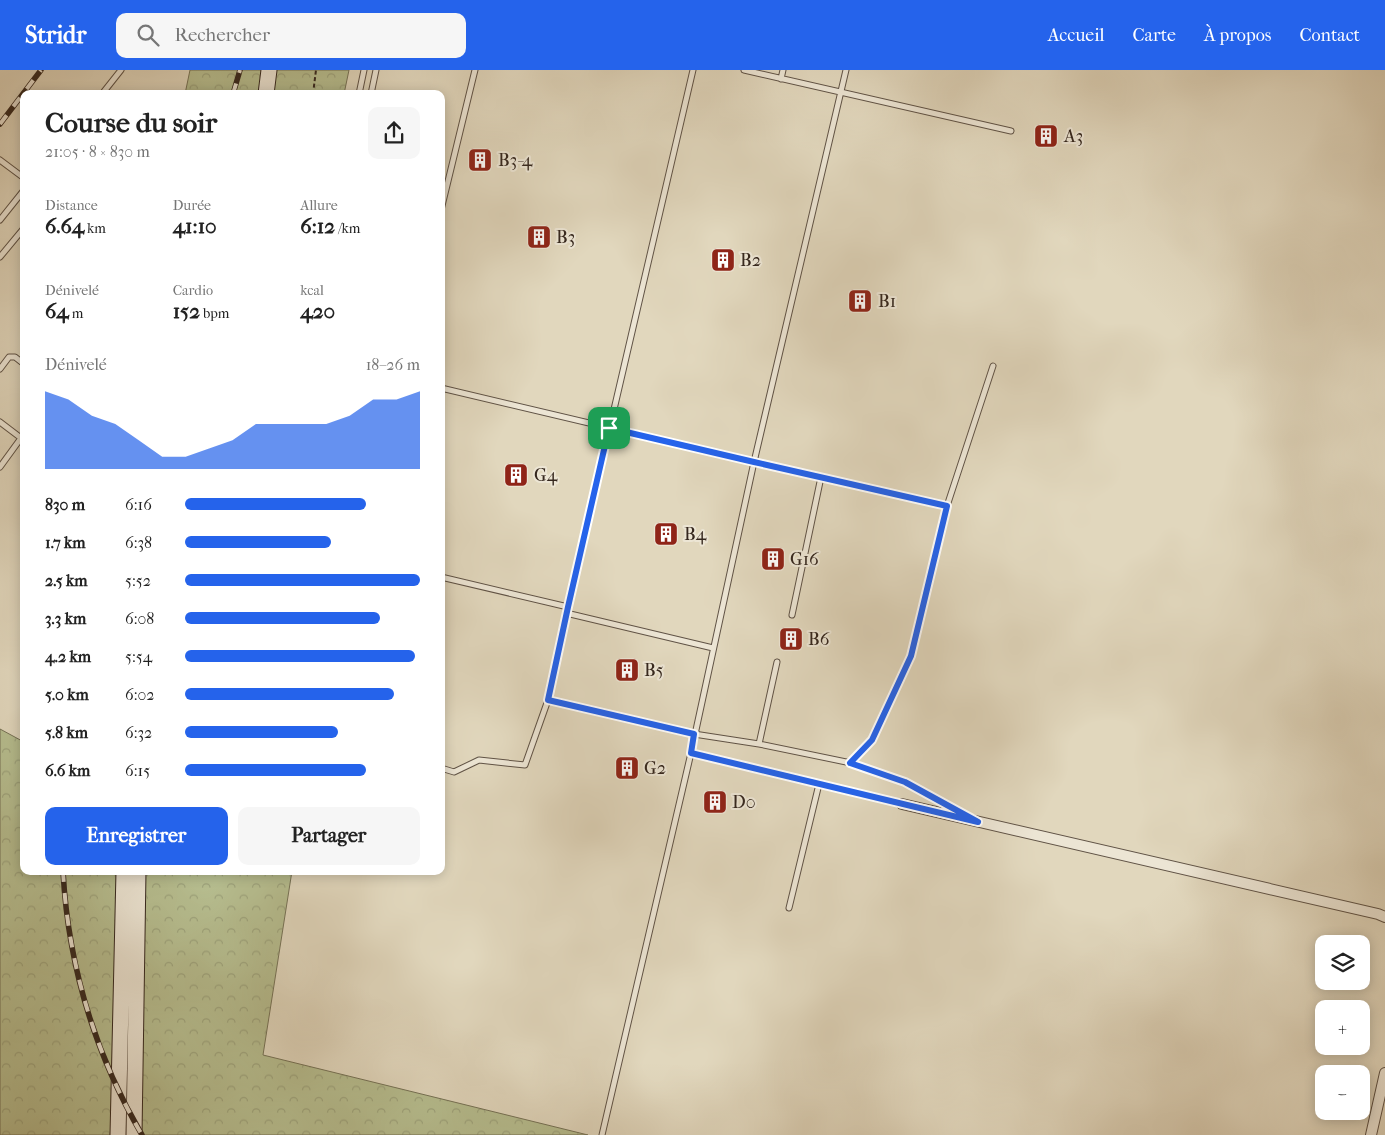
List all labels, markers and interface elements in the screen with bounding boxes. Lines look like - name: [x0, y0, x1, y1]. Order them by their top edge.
- search box: [116, 13, 466, 58]
- text: Stridr: [25, 21, 86, 49]
- icon: search: [134, 21, 162, 49]
- text: Rechercher: [174, 24, 270, 46]
- text: Accueil: [1048, 25, 1105, 46]
- text: Carte: [1133, 25, 1176, 46]
- text: À propos: [1204, 25, 1271, 46]
- text: Contact: [1299, 25, 1360, 46]
- text: Course du soir: [45, 106, 217, 139]
- button: share: [368, 107, 420, 159]
- building icon: A3: [1033, 123, 1059, 149]
- place label: A3: [1063, 126, 1083, 147]
- text: 21:05 · 8 × 830 m: [45, 142, 150, 161]
- building icon: B3-4: [467, 147, 493, 173]
- place label: B3-4: [498, 150, 533, 171]
- text: Distance: [45, 197, 98, 214]
- text: Durée: [173, 197, 211, 214]
- text: Allure: [300, 197, 338, 214]
- text: 6.64: [45, 214, 84, 238]
- text: 41:10: [173, 214, 217, 238]
- text: 6:12: [300, 214, 335, 238]
- text: km: [84, 220, 106, 237]
- text: /km: [335, 220, 360, 237]
- building icon: B3: [526, 224, 552, 250]
- place label: B3: [556, 227, 575, 248]
- building icon: B2: [710, 247, 736, 273]
- place label: B2: [740, 250, 761, 271]
- text: Dénivelé: [45, 282, 99, 299]
- text: Cardio: [173, 282, 213, 299]
- text: kcal: [300, 282, 324, 299]
- building icon: B1: [847, 288, 873, 314]
- place label: B1: [878, 291, 896, 312]
- text: 64: [45, 299, 69, 323]
- text: 152: [173, 299, 200, 323]
- text: 420: [300, 299, 335, 323]
- text: m: [69, 305, 83, 322]
- text: bpm: [200, 305, 229, 322]
- text: Dénivelé: [45, 355, 107, 374]
- text: 18–26 m: [366, 355, 420, 374]
- pin: [588, 407, 630, 449]
- icon: arrive: [595, 414, 623, 442]
- building icon: G4: [503, 462, 529, 488]
- place label: G4: [534, 465, 558, 486]
- text: 830 m: [45, 495, 85, 514]
- text: 6:16: [125, 495, 152, 514]
- building icon: B4: [653, 521, 679, 547]
- place label: B4: [684, 524, 707, 545]
- text: 1.7 km: [45, 533, 86, 552]
- text: 6:38: [125, 533, 152, 552]
- building icon: G16: [760, 546, 786, 572]
- place label: G16: [790, 549, 819, 570]
- text: 2.5 km: [45, 571, 88, 590]
- text: 5:52: [125, 571, 151, 590]
- text: 3.3 km: [45, 609, 86, 628]
- text: 6:08: [125, 609, 154, 628]
- building icon: B6: [778, 626, 804, 652]
- place label: B6: [808, 629, 830, 650]
- text: 4.2 km: [45, 647, 91, 666]
- text: 5:54: [125, 647, 152, 666]
- building icon: B5: [614, 657, 640, 683]
- place label: B5: [644, 660, 664, 681]
- text: 5.0 km: [45, 685, 89, 704]
- text: 6:02: [125, 685, 155, 704]
- text: 5.8 km: [45, 723, 88, 742]
- text: 6:32: [125, 723, 152, 742]
- building icon: G2: [614, 755, 640, 781]
- place label: G2: [644, 758, 666, 779]
- text: 6.6 km: [45, 761, 90, 780]
- text: 6:15: [125, 761, 150, 780]
- building icon: D0: [702, 789, 728, 815]
- place label: D0: [732, 792, 756, 813]
- button: Enregistrer: [45, 807, 228, 865]
- button: Partager: [238, 807, 420, 865]
- map controls: [1315, 935, 1370, 1120]
- button: layers: [1315, 935, 1370, 990]
- button: +: [1315, 1000, 1370, 1055]
- button: −: [1315, 1065, 1370, 1120]

